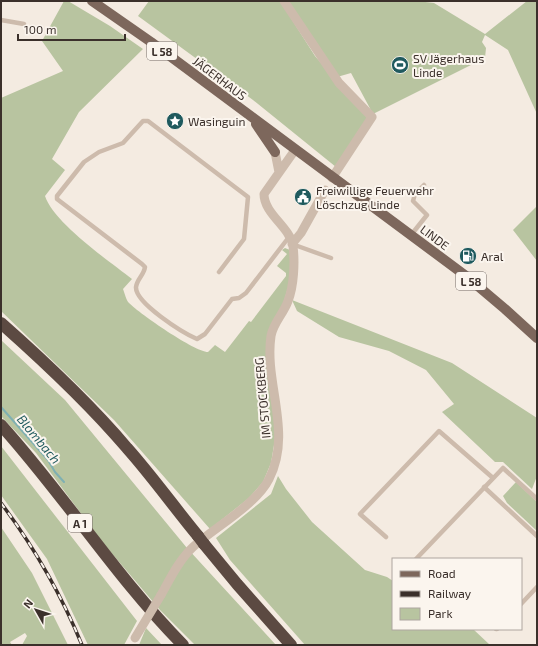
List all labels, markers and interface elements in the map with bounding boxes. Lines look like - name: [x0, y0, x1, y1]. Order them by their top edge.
- scale bar: [18, 16, 125, 42]
- text: 100 m: [24, 22, 56, 36]
- road number: L 58: [147, 42, 177, 60]
- place label: SV Jägerhaus Linde: [413, 51, 484, 79]
- street label: JÄGERHAUS: [190, 53, 250, 103]
- sports icon: SV Jägerhaus Linde: [390, 55, 410, 75]
- place icon: Wasinguin: [165, 111, 185, 131]
- place label: Wasinguin: [188, 114, 245, 128]
- place label: Freiwillige Feuerwehr Löschzug Linde: [316, 183, 434, 211]
- public building icon: Freiwillige Feuerwehr Löschzug Linde: [293, 187, 313, 207]
- street label: LINDE: [418, 222, 452, 253]
- fuel station icon: Aral: [458, 246, 478, 266]
- place label: Aral: [481, 249, 504, 263]
- road number: L 58: [456, 272, 486, 290]
- street label: IM STOCKBERG: [251, 357, 273, 439]
- water label: Blombach: [14, 411, 64, 467]
- road number: A 1: [68, 514, 92, 532]
- legend: [392, 558, 522, 630]
- text: Road: [428, 566, 456, 580]
- text: Railway: [428, 586, 472, 600]
- north arrow: [16, 590, 56, 630]
- text: N: [20, 596, 35, 611]
- text: Park: [428, 606, 453, 620]

